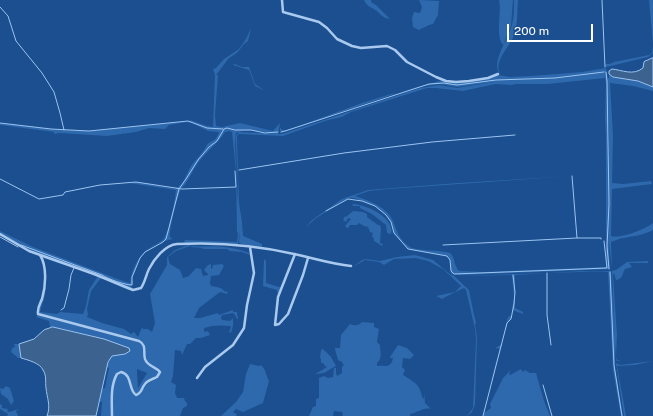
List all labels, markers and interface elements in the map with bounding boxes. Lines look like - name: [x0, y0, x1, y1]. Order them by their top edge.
- scale bar: [509, 16, 595, 42]
- text: 200 m: [514, 24, 549, 38]

